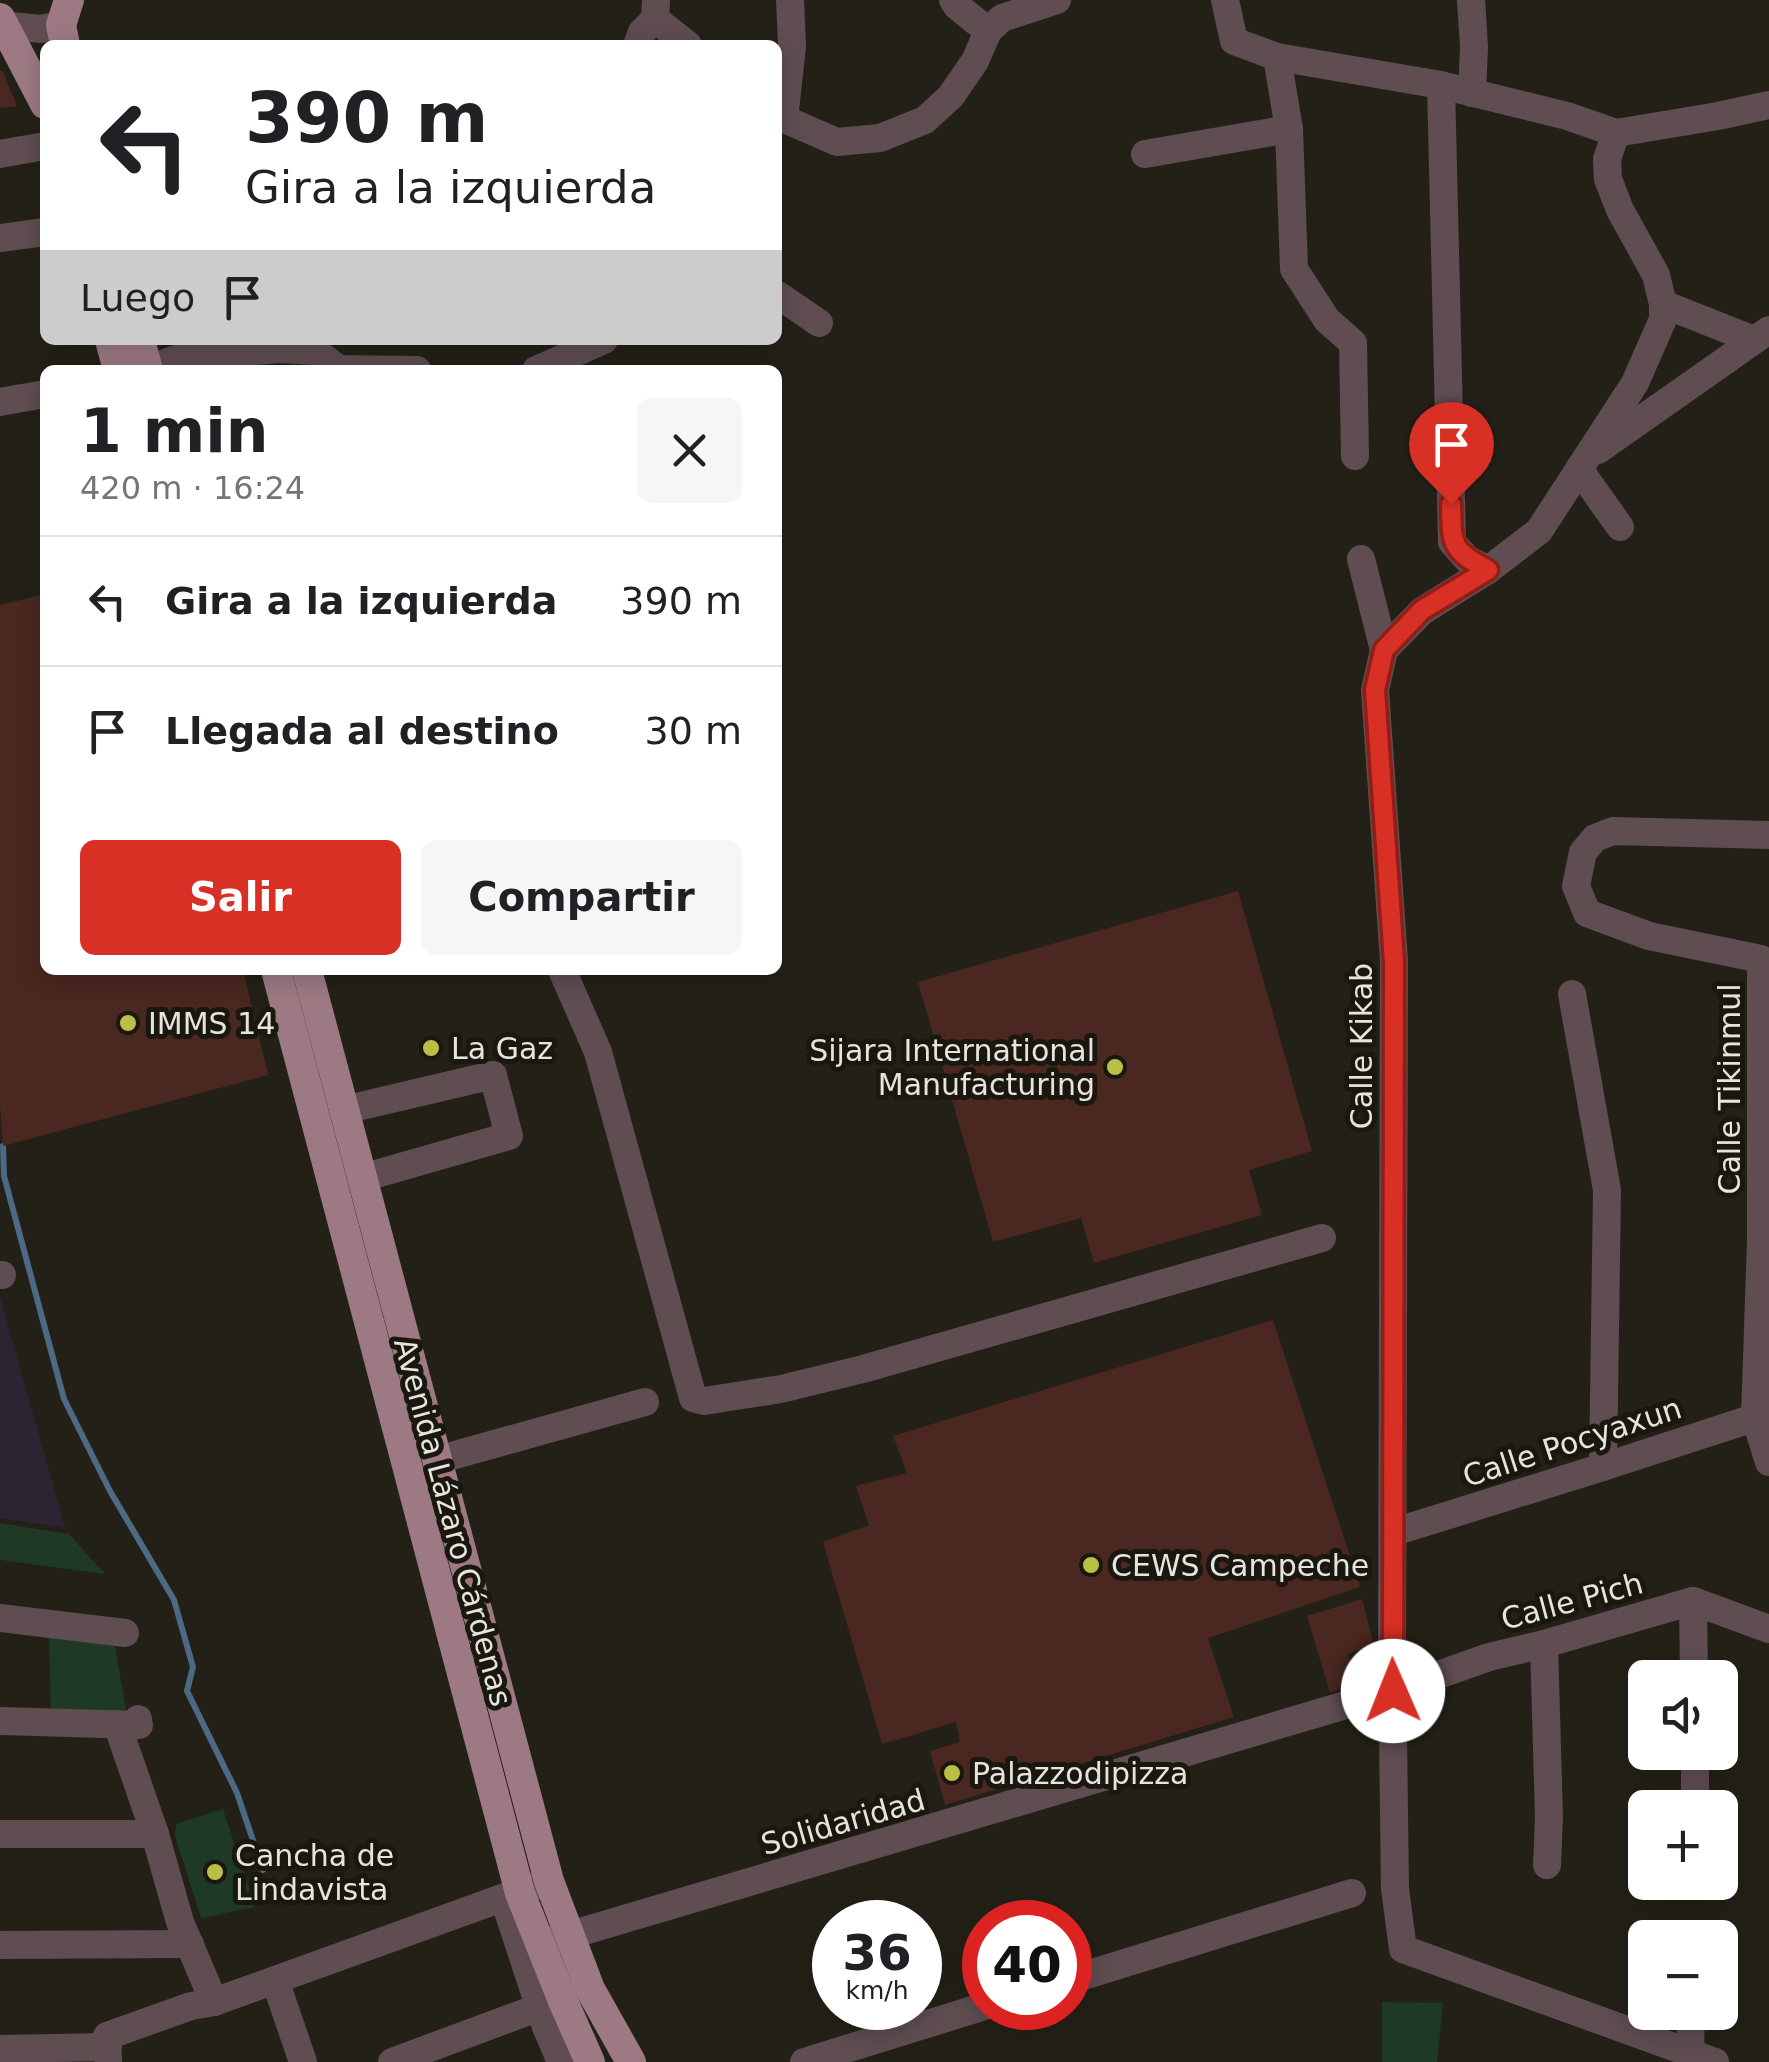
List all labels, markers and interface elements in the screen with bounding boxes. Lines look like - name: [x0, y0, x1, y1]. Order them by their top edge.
- text: 390 m: [245, 77, 488, 159]
- icon: left: [80, 80, 210, 210]
- text: Gira a la izquierda: [245, 161, 656, 214]
- icon: arrive: [215, 270, 270, 325]
- text: Luego: [80, 276, 195, 320]
- text: 1 min: [80, 396, 268, 466]
- button: close: [637, 398, 742, 503]
- pin: [1409, 402, 1494, 505]
- icon: arrive: [1424, 417, 1479, 472]
- text: 420 m · 16:24: [80, 469, 305, 507]
- icon: left: [80, 574, 135, 629]
- text: Gira a la izquierda: [165, 579, 557, 623]
- text: 390 m: [620, 579, 742, 623]
- icon: arrive: [80, 704, 135, 759]
- text: Llegada al destino: [165, 709, 559, 753]
- text: 30 m: [645, 709, 742, 753]
- button: Salir: [80, 840, 401, 955]
- button: Compartir: [421, 840, 742, 955]
- street label: Calle Kikab: [1344, 963, 1379, 1129]
- street label: Calle Tikinmul: [1712, 983, 1747, 1195]
- place label: IMMS 14: [148, 1006, 275, 1041]
- marker: IMMS 14: [117, 1012, 139, 1034]
- place label: La Gaz: [451, 1031, 553, 1066]
- place label: Sijara International Manufacturing: [809, 1033, 1095, 1102]
- marker: La Gaz: [420, 1037, 442, 1059]
- marker: Sijara International Manufacturing: [1104, 1056, 1126, 1078]
- street label: Avenida Lázaro Cárdenas: [387, 1334, 519, 1710]
- street label: Calle Pocyaxun: [1458, 1390, 1686, 1494]
- place label: CEWS Campeche: [1111, 1548, 1369, 1583]
- marker: CEWS Campeche: [1080, 1554, 1102, 1576]
- street label: Calle Pich: [1497, 1565, 1647, 1637]
- position arrow: [1341, 1639, 1445, 1743]
- map controls: [1628, 1660, 1738, 2030]
- button: sound: [1628, 1660, 1738, 1770]
- place label: Palazzodipizza: [972, 1756, 1188, 1791]
- marker: Palazzodipizza: [941, 1762, 963, 1784]
- street label: Solidaridad: [757, 1782, 929, 1862]
- button: +: [1628, 1790, 1738, 1900]
- place label: Cancha de Lindavista: [235, 1838, 394, 1907]
- marker: Cancha de Lindavista: [204, 1861, 226, 1883]
- speed limit sign: 40: [962, 1900, 1092, 2030]
- button: −: [1628, 1920, 1738, 2030]
- text: 36: [842, 1924, 912, 1982]
- text: km/h: [845, 1976, 909, 2005]

